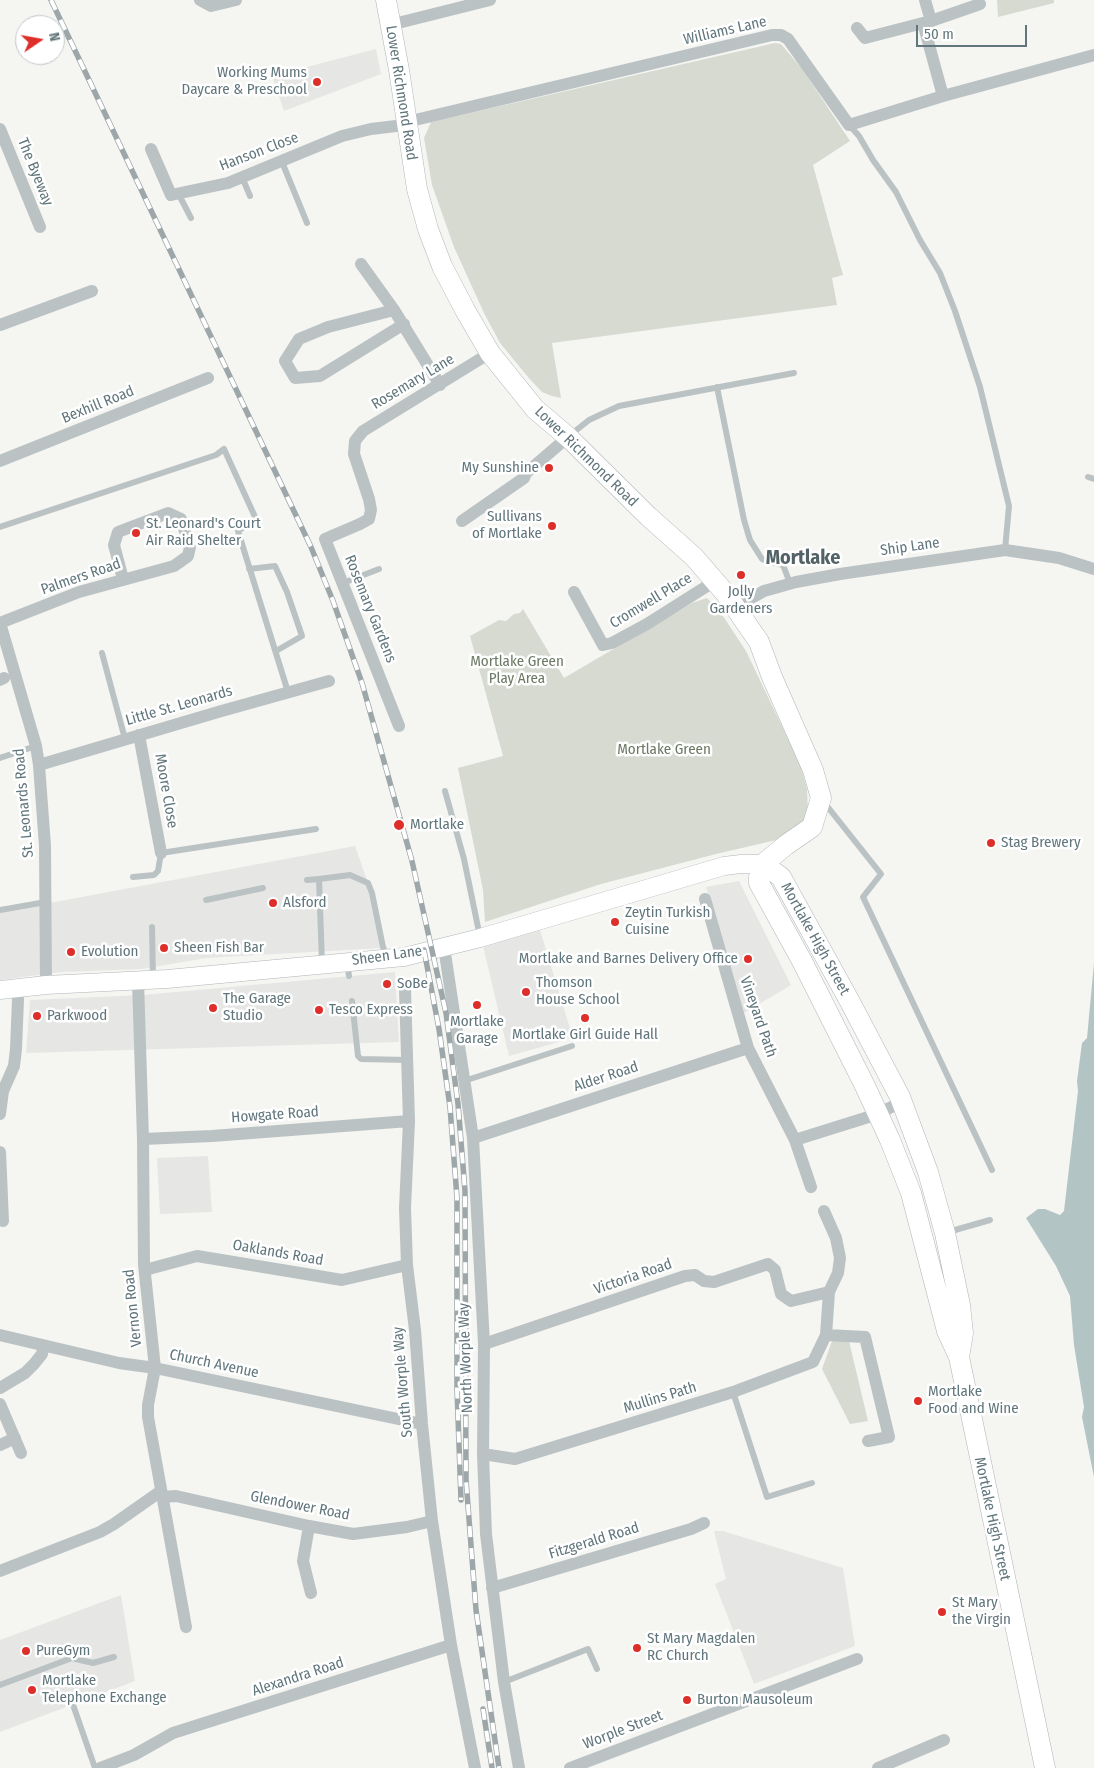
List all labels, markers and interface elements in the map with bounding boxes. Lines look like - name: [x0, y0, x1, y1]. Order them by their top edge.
- street label: Williams Lane: [682, 13, 768, 49]
- north arrow: [15, 15, 65, 65]
- scale bar: [919, 15, 1030, 47]
- street label: Lower Richmond Road: [381, 24, 421, 162]
- text: 50 m: [924, 25, 954, 43]
- text: N: [45, 31, 63, 43]
- place label: Working Mums Daycare & Preschool: [182, 64, 307, 99]
- marker: Working Mums Daycare & Preschool: [311, 76, 323, 88]
- street label: Hanson Close: [217, 129, 301, 175]
- street label: The Byeway: [13, 135, 57, 209]
- street label: Rosemary Lane: [368, 350, 458, 414]
- street label: Bexhill Road: [59, 382, 137, 428]
- street label: Lower Richmond Road: [531, 403, 641, 511]
- place label: My Sunshine: [462, 459, 539, 477]
- marker: My Sunshine: [543, 462, 555, 474]
- place label: Sullivans of Mortlake: [472, 508, 542, 543]
- place label: St. Leonard's Court Air Raid Shelter: [146, 515, 261, 550]
- marker: Sullivans of Mortlake: [546, 520, 558, 532]
- marker: St. Leonard's Court Air Raid Shelter: [130, 527, 142, 539]
- street label: Ship Lane: [879, 534, 941, 560]
- district label: Mortlake: [766, 546, 840, 570]
- street label: Rosemary Gardens: [340, 553, 400, 665]
- street label: Palmers Road: [39, 555, 123, 599]
- street label: Cromwell Place: [607, 569, 695, 633]
- marker: Jolly Gardeners: [735, 569, 747, 581]
- place label: Jolly Gardeners: [710, 583, 772, 618]
- park label: Mortlake Green Play Area: [470, 653, 564, 688]
- street label: Little St. Leonards: [124, 682, 234, 730]
- park label: Mortlake Green: [617, 741, 711, 759]
- street label: St. Leonards Road: [10, 747, 38, 859]
- street label: Moore Close: [151, 752, 181, 830]
- place label: Mortlake: [410, 816, 464, 834]
- marker: Mortlake: [392, 818, 406, 832]
- place label: Stag Brewery: [1001, 834, 1081, 852]
- marker: Stag Brewery: [985, 837, 997, 849]
- street label: Mortlake High Street: [777, 880, 853, 998]
- place label: Alsford: [283, 894, 326, 912]
- marker: Alsford: [267, 897, 279, 909]
- place label: Zeytin Turkish Cuisine: [625, 904, 710, 939]
- marker: Zeytin Turkish Cuisine: [609, 916, 621, 928]
- place label: Sheen Fish Bar: [174, 939, 264, 957]
- marker: Sheen Fish Bar: [158, 942, 170, 954]
- street label: Sheen Lane: [351, 942, 423, 970]
- place label: Evolution: [81, 943, 139, 961]
- marker: Evolution: [65, 946, 77, 958]
- place label: Mortlake and Barnes Delivery Office: [519, 950, 738, 968]
- marker: Mortlake and Barnes Delivery Office: [742, 953, 754, 965]
- place label: Thomson House School: [536, 974, 620, 1009]
- street label: Vineyard Path: [736, 974, 780, 1060]
- place label: SoBe: [397, 975, 428, 993]
- marker: SoBe: [381, 978, 393, 990]
- marker: Thomson House School: [520, 986, 532, 998]
- place label: The Garage Studio: [223, 990, 291, 1025]
- marker: Mortlake Garage: [471, 999, 483, 1011]
- place label: Tesco Express: [329, 1001, 413, 1019]
- marker: The Garage Studio: [207, 1002, 219, 1014]
- marker: Tesco Express: [313, 1004, 325, 1016]
- place label: Parkwood: [47, 1007, 107, 1025]
- marker: Parkwood: [31, 1010, 43, 1022]
- marker: Mortlake Girl Guide Hall: [579, 1012, 591, 1024]
- place label: Mortlake Garage: [450, 1013, 504, 1048]
- place label: Mortlake Girl Guide Hall: [512, 1026, 658, 1044]
- street label: Alder Road: [571, 1058, 641, 1096]
- street label: Howgate Road: [231, 1103, 319, 1127]
- street label: Oaklands Road: [231, 1236, 325, 1270]
- street label: Victoria Road: [592, 1255, 674, 1299]
- street label: Vernon Road: [120, 1268, 146, 1348]
- street label: North Worple Way: [455, 1303, 477, 1413]
- street label: South Worple Way: [389, 1326, 417, 1438]
- street label: Church Avenue: [168, 1346, 260, 1382]
- street label: Mullins Path: [621, 1378, 699, 1418]
- place label: Mortlake Food and Wine: [928, 1383, 1019, 1418]
- marker: Mortlake Food and Wine: [912, 1395, 924, 1407]
- street label: Mortlake High Street: [970, 1456, 1014, 1582]
- street label: Glendower Road: [249, 1488, 351, 1524]
- street label: Fitzgerald Road: [547, 1519, 641, 1563]
- place label: St Mary the Virgin: [952, 1594, 1011, 1629]
- marker: St Mary the Virgin: [936, 1606, 948, 1618]
- place label: St Mary Magdalen RC Church: [647, 1630, 755, 1665]
- place label: PureGym: [36, 1642, 90, 1660]
- marker: St Mary Magdalen RC Church: [631, 1642, 643, 1654]
- marker: PureGym: [20, 1645, 32, 1657]
- street label: Alexandra Road: [250, 1654, 346, 1700]
- place label: Mortlake Telephone Exchange: [42, 1672, 167, 1707]
- marker: Mortlake Telephone Exchange: [26, 1684, 38, 1696]
- place label: Burton Mausoleum: [697, 1691, 813, 1709]
- marker: Burton Mausoleum: [681, 1694, 693, 1706]
- street label: Worple Street: [581, 1707, 665, 1753]

